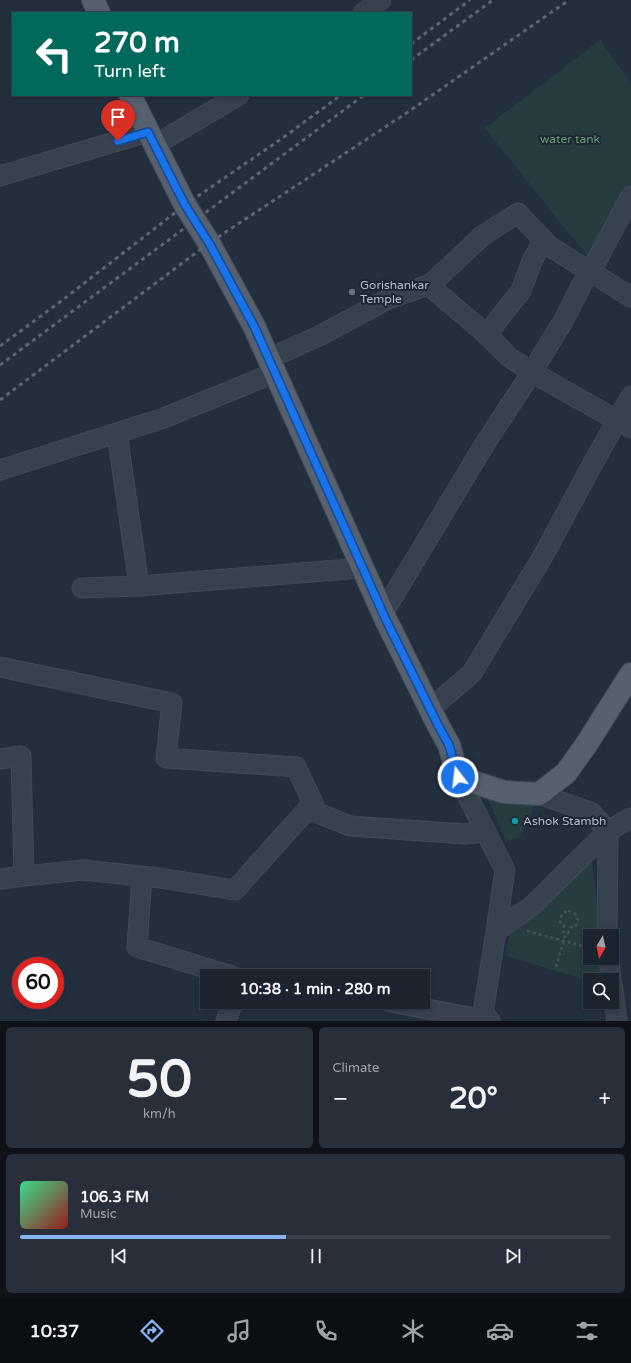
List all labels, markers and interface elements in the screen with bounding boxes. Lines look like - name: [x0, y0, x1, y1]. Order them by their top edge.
- text: 270 m: [94, 26, 180, 60]
- icon: left: [28, 28, 80, 80]
- text: Turn left: [94, 60, 166, 82]
- pin: [101, 100, 135, 141]
- icon: arrive: [107, 106, 129, 128]
- park label: water tank: [540, 132, 601, 146]
- place label: Gorishankar Temple: [360, 278, 429, 306]
- marker: Gorishankar Temple: [347, 287, 357, 297]
- position arrow: [437, 756, 479, 798]
- place label: Ashok Stambh: [523, 814, 606, 828]
- marker: Ashok Stambh: [510, 816, 520, 826]
- north arrow: [583, 929, 619, 965]
- map controls: [583, 929, 619, 1009]
- speed limit sign: 60: [12, 957, 64, 1009]
- button: search: [583, 973, 619, 1009]
- text: 10:38 · 1 min · 280 m: [240, 980, 390, 998]
- text: 50: [127, 1048, 192, 1111]
- text: Climate: [333, 1060, 379, 1076]
- text: 20°: [449, 1080, 498, 1117]
- text: −: [333, 1086, 348, 1112]
- text: +: [599, 1086, 611, 1112]
- text: km/h: [143, 1106, 176, 1122]
- text: 106.3 FM: [80, 1188, 149, 1206]
- text: Music: [80, 1206, 117, 1222]
- icon: previous: [108, 1245, 130, 1267]
- icon: pause: [305, 1245, 327, 1267]
- icon: next: [502, 1245, 524, 1267]
- icon: directions: [138, 1317, 166, 1345]
- icon: music: [225, 1317, 253, 1345]
- icon: phone: [312, 1317, 340, 1345]
- icon: climate: [399, 1317, 427, 1345]
- icon: car: [486, 1317, 514, 1345]
- icon: filters: [573, 1317, 601, 1345]
- text: 10:37: [30, 1320, 79, 1342]

